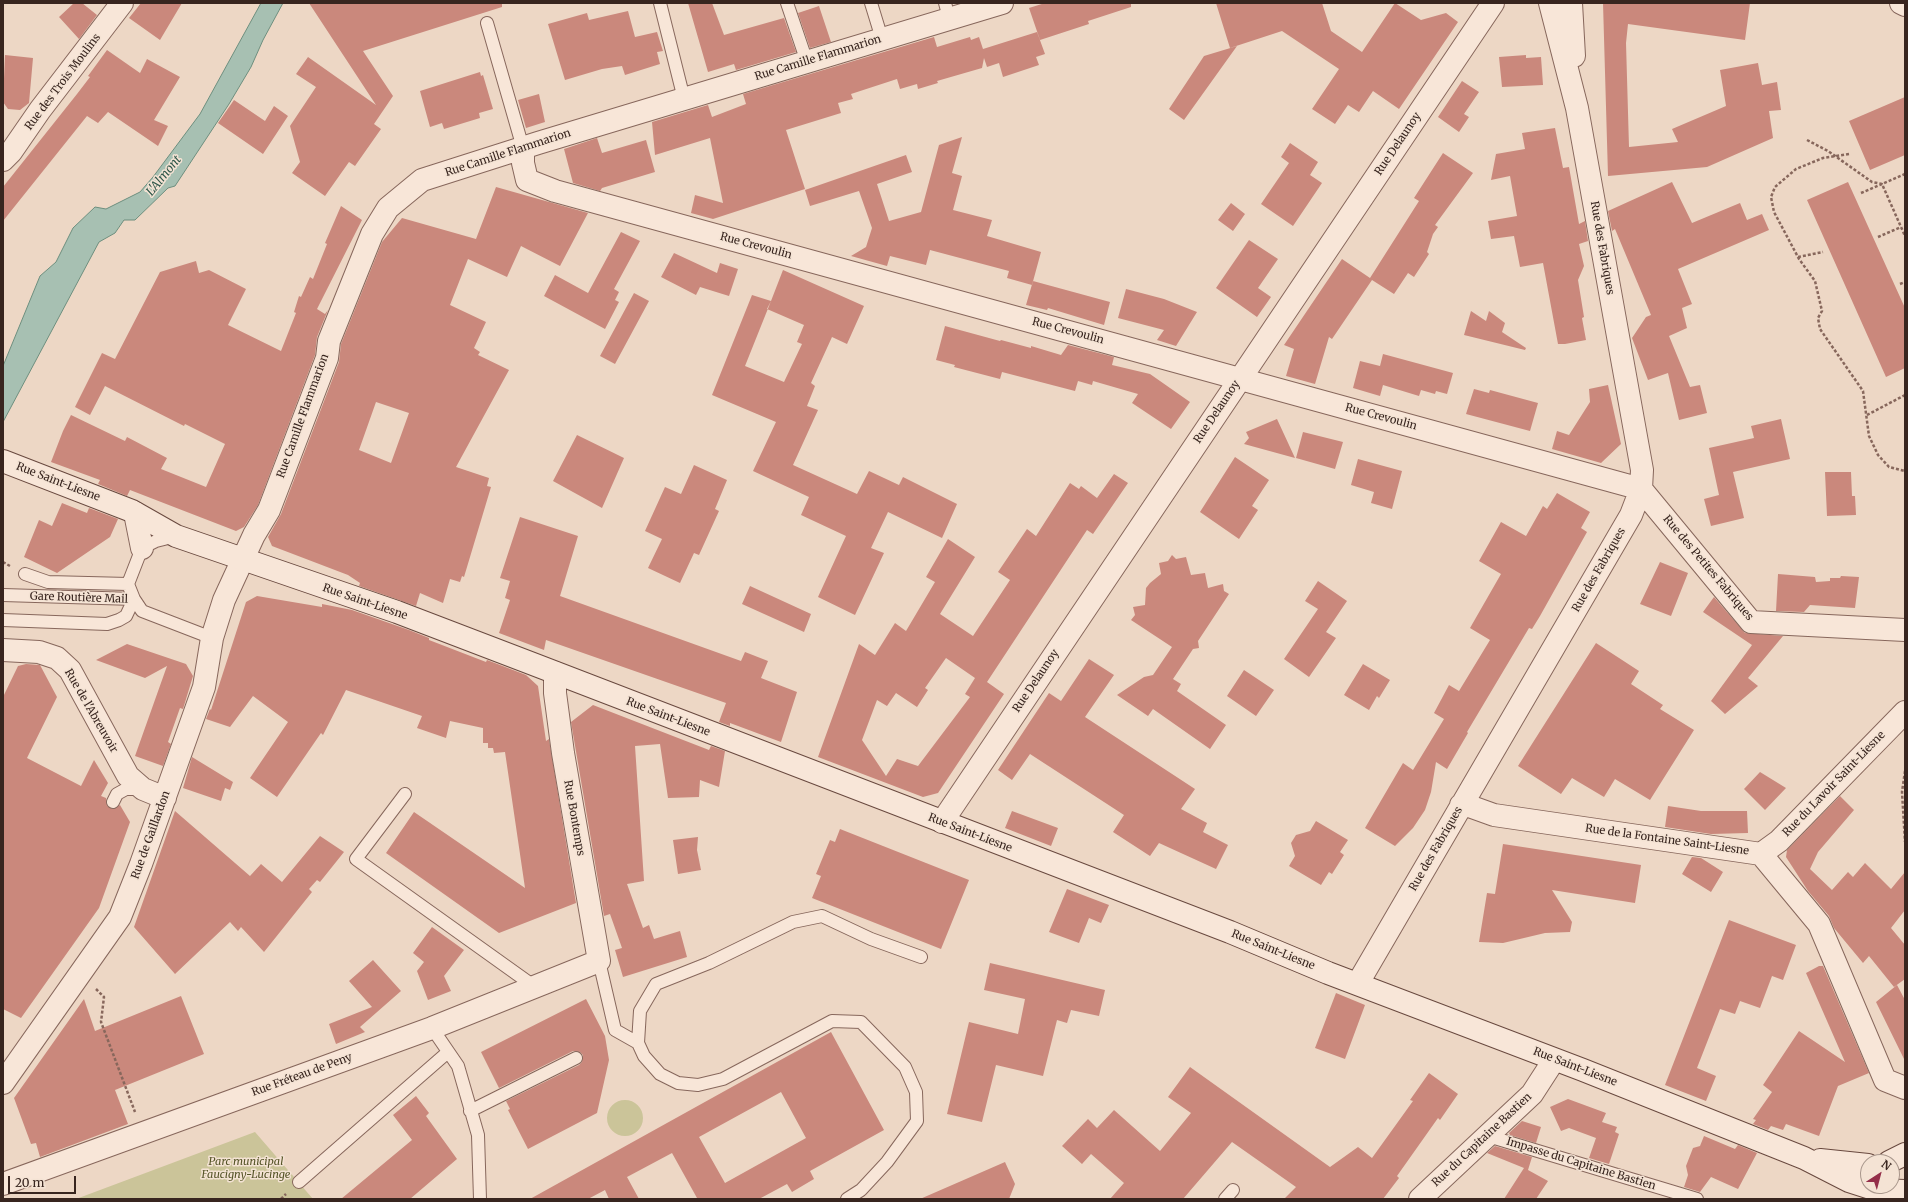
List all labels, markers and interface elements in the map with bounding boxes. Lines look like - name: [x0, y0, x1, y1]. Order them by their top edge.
- street label: Rue des Trois Moulins: [22, 31, 104, 133]
- street label: Rue Camille Flammarion: [753, 32, 883, 84]
- street label: Rue Delaunoy: [1372, 110, 1424, 178]
- street label: Rue Camille Flammarion: [443, 126, 573, 180]
- water label: L'Almont: [143, 153, 185, 199]
- street label: Rue des Fabriques: [1587, 200, 1617, 296]
- street label: Rue Crevoulin: [719, 230, 793, 262]
- street label: Rue Crevoulin: [1031, 315, 1105, 347]
- street label: Rue Camille Flammarion: [274, 352, 332, 480]
- street label: Rue Delaunoy: [1191, 378, 1243, 446]
- street label: Rue Crevoulin: [1344, 401, 1418, 433]
- street label: Rue Saint-Liesne: [14, 460, 102, 504]
- street label: Rue des Petites Fabriques: [1660, 513, 1756, 623]
- street label: Rue des Fabriques: [1570, 526, 1628, 614]
- street label: Rue Saint-Liesne: [321, 581, 409, 623]
- street label: Gare Routière Mail: [30, 590, 128, 606]
- street label: Rue Delaunoy: [1010, 647, 1062, 715]
- street label: Rue de l'Abreuvoir: [62, 667, 120, 755]
- street label: Rue Saint-Liesne: [624, 695, 712, 739]
- street label: Rue du Lavoir Saint-Liesne: [1780, 729, 1888, 839]
- street label: Rue Bontemps: [561, 779, 587, 857]
- street label: Rue de Gaillardon: [129, 789, 173, 881]
- street label: Rue des Fabriques: [1407, 805, 1465, 893]
- street label: Rue Saint-Liesne: [926, 811, 1014, 855]
- street label: Rue de la Fontaine Saint-Liesne: [1584, 822, 1750, 858]
- street label: Rue Saint-Liesne: [1229, 927, 1317, 973]
- street label: Rue Saint-Liesne: [1531, 1045, 1619, 1089]
- street label: Rue Fréteau de Peny: [250, 1051, 354, 1099]
- street label: Rue du Capitaine Bastien: [1429, 1090, 1535, 1190]
- street label: Impasse du Capitaine Bastien: [1505, 1135, 1657, 1193]
- north arrow: [1860, 1154, 1900, 1194]
- park label: Parc municipal Faucigny-Lucinge: [202, 1155, 290, 1181]
- text: N: [1879, 1157, 1894, 1173]
- scale bar: [10, 1168, 78, 1194]
- text: 20 m: [15, 1175, 44, 1190]

